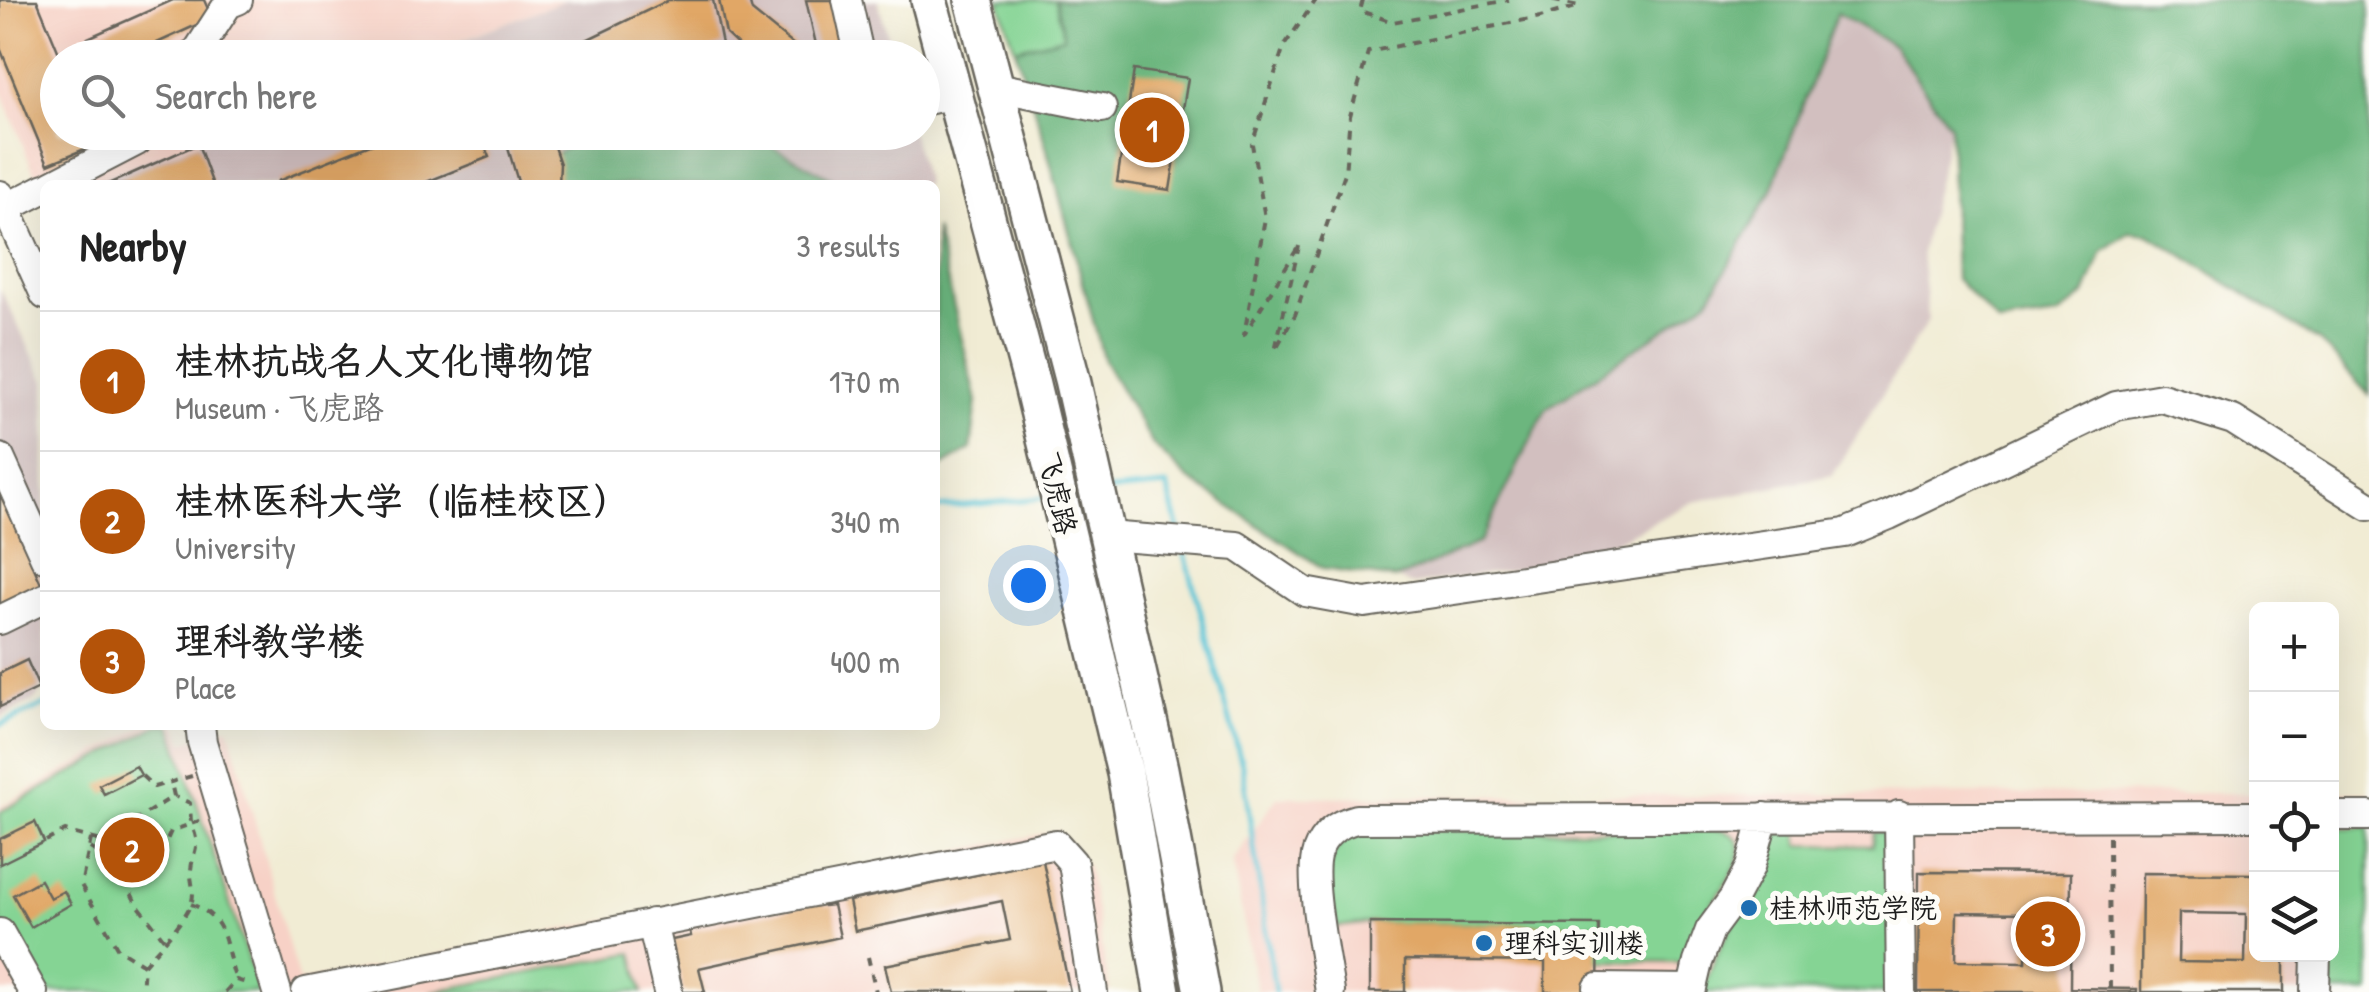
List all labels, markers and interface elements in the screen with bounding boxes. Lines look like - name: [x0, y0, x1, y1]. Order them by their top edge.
- search box: [40, 40, 940, 150]
- icon: search: [75, 68, 130, 123]
- text: Search here: [155, 69, 317, 121]
- pin: 1: [1120, 92, 1184, 168]
- text: Nearby: [80, 217, 187, 274]
- text: 3 results: [796, 224, 900, 267]
- text: 桂林抗战名人文化博物馆: [175, 334, 593, 386]
- text: 1: [107, 360, 118, 403]
- text: 170 m: [829, 360, 900, 403]
- text: Museum · 飞虎路: [175, 386, 384, 429]
- street label: 飞虎路: [1030, 448, 1086, 538]
- text: 桂林医科大学（临桂校区）: [175, 474, 631, 526]
- text: 2: [105, 500, 120, 543]
- text: 340 m: [830, 500, 900, 543]
- text: University: [175, 526, 296, 569]
- your location: [1003, 560, 1054, 611]
- map controls: [2249, 602, 2339, 962]
- button: +: [2249, 602, 2339, 692]
- text: 理科教学楼: [175, 614, 365, 666]
- text: 3: [105, 640, 120, 683]
- text: 400 m: [830, 640, 900, 683]
- text: Place: [175, 666, 237, 709]
- button: −: [2249, 692, 2339, 782]
- button: locate: [2249, 782, 2339, 872]
- pin: 2: [100, 812, 164, 888]
- button: layers: [2249, 872, 2339, 962]
- place label: 桂林师范学院: [1769, 889, 1937, 927]
- pin: 3: [2016, 896, 2080, 972]
- marker: 桂林师范学院: [1738, 897, 1760, 919]
- place label: 理科实训楼: [1504, 924, 1644, 962]
- marker: 理科实训楼: [1473, 932, 1495, 954]

